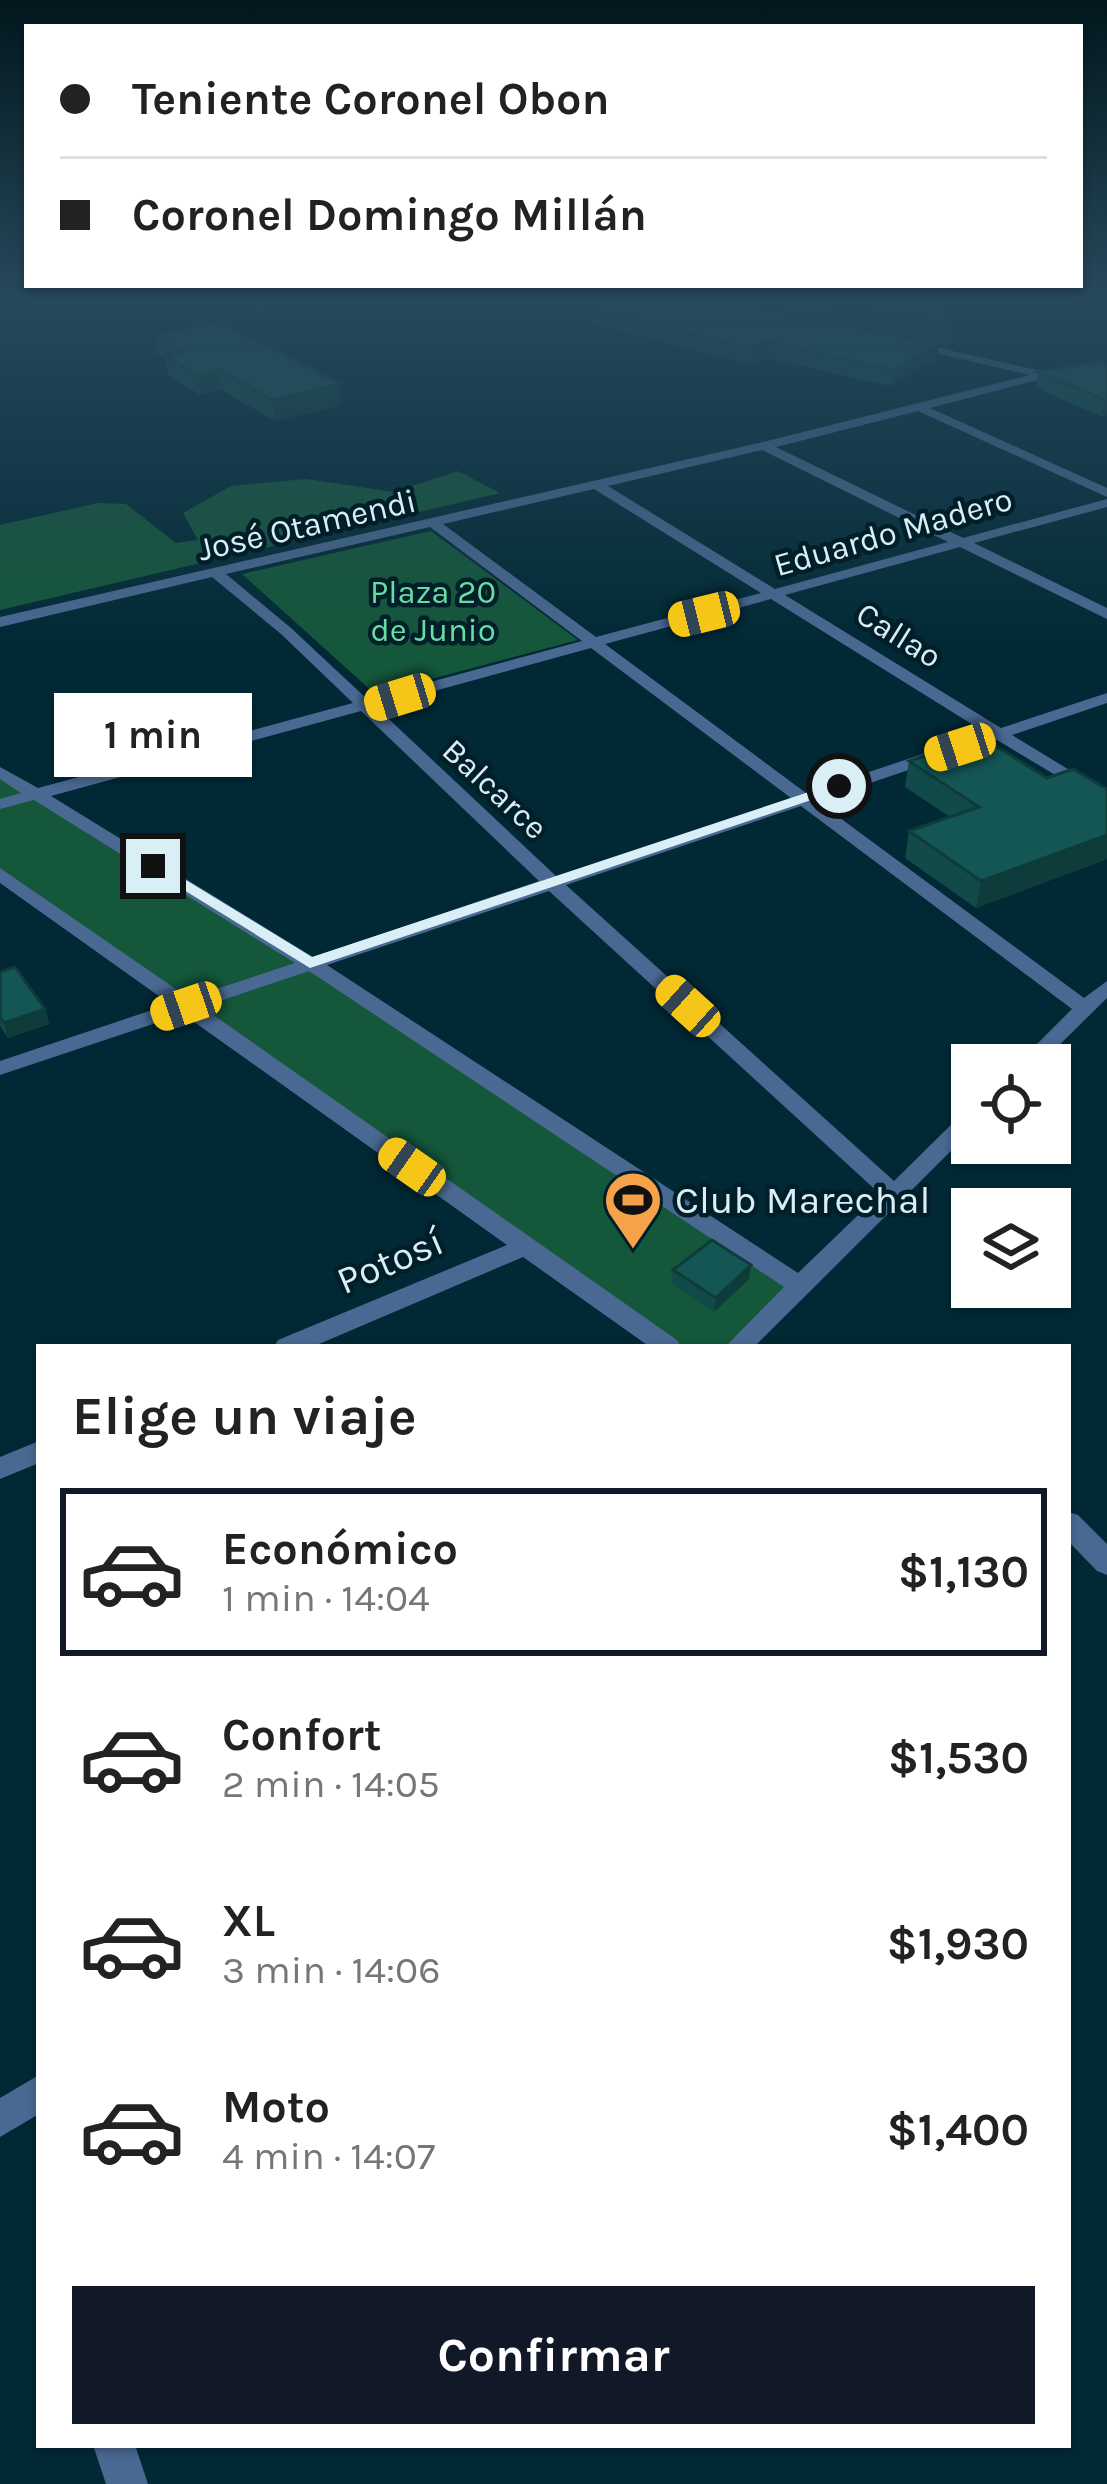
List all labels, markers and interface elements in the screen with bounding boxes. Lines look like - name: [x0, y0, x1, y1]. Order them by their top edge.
- text: Teniente Coronel Obon: [132, 73, 610, 125]
- text: Coronel Domingo Millán: [132, 189, 647, 241]
- street label: Eduardo Madero: [769, 480, 1017, 584]
- street label: José Otamendi: [194, 481, 420, 569]
- park label: Plaza 20 de Junio: [370, 573, 496, 649]
- car: [665, 588, 743, 640]
- street label: Callao: [849, 594, 949, 676]
- car: [360, 669, 440, 725]
- callout: 1 min: [54, 692, 252, 776]
- text: 1 min: [104, 712, 202, 758]
- car: [920, 719, 1000, 775]
- street label: Balcarce: [435, 731, 555, 847]
- route start: [812, 759, 866, 813]
- route end: [126, 839, 180, 893]
- car: [649, 969, 727, 1043]
- car: [146, 977, 226, 1035]
- map controls: [951, 1044, 1071, 1308]
- button: locate: [951, 1044, 1071, 1164]
- car: [372, 1132, 452, 1202]
- sports icon: Club Marechal: [602, 1169, 664, 1251]
- place label: Club Marechal: [675, 1177, 931, 1223]
- button: layers: [951, 1188, 1071, 1308]
- street label: Potosí: [330, 1218, 450, 1304]
- text: Elige un viaje: [72, 1384, 417, 1448]
- icon: car: [78, 1518, 186, 1626]
- text: Económico: [222, 1523, 458, 1575]
- text: $1,130: [898, 1546, 1029, 1598]
- text: 1 min · 14:04: [222, 1575, 430, 1621]
- icon: car: [78, 1704, 186, 1812]
- text: Confort: [222, 1709, 381, 1761]
- text: $1,530: [888, 1732, 1029, 1784]
- text: 2 min · 14:05: [222, 1761, 440, 1807]
- icon: car: [78, 1890, 186, 1998]
- text: XL: [222, 1895, 275, 1947]
- text: $1,930: [887, 1918, 1029, 1970]
- text: 3 min · 14:06: [222, 1947, 441, 1993]
- icon: car: [78, 2076, 186, 2184]
- text: Moto: [222, 2081, 330, 2133]
- text: $1,400: [887, 2104, 1029, 2156]
- text: 4 min · 14:07: [222, 2133, 435, 2179]
- button: Confirmar: [72, 2286, 1035, 2424]

